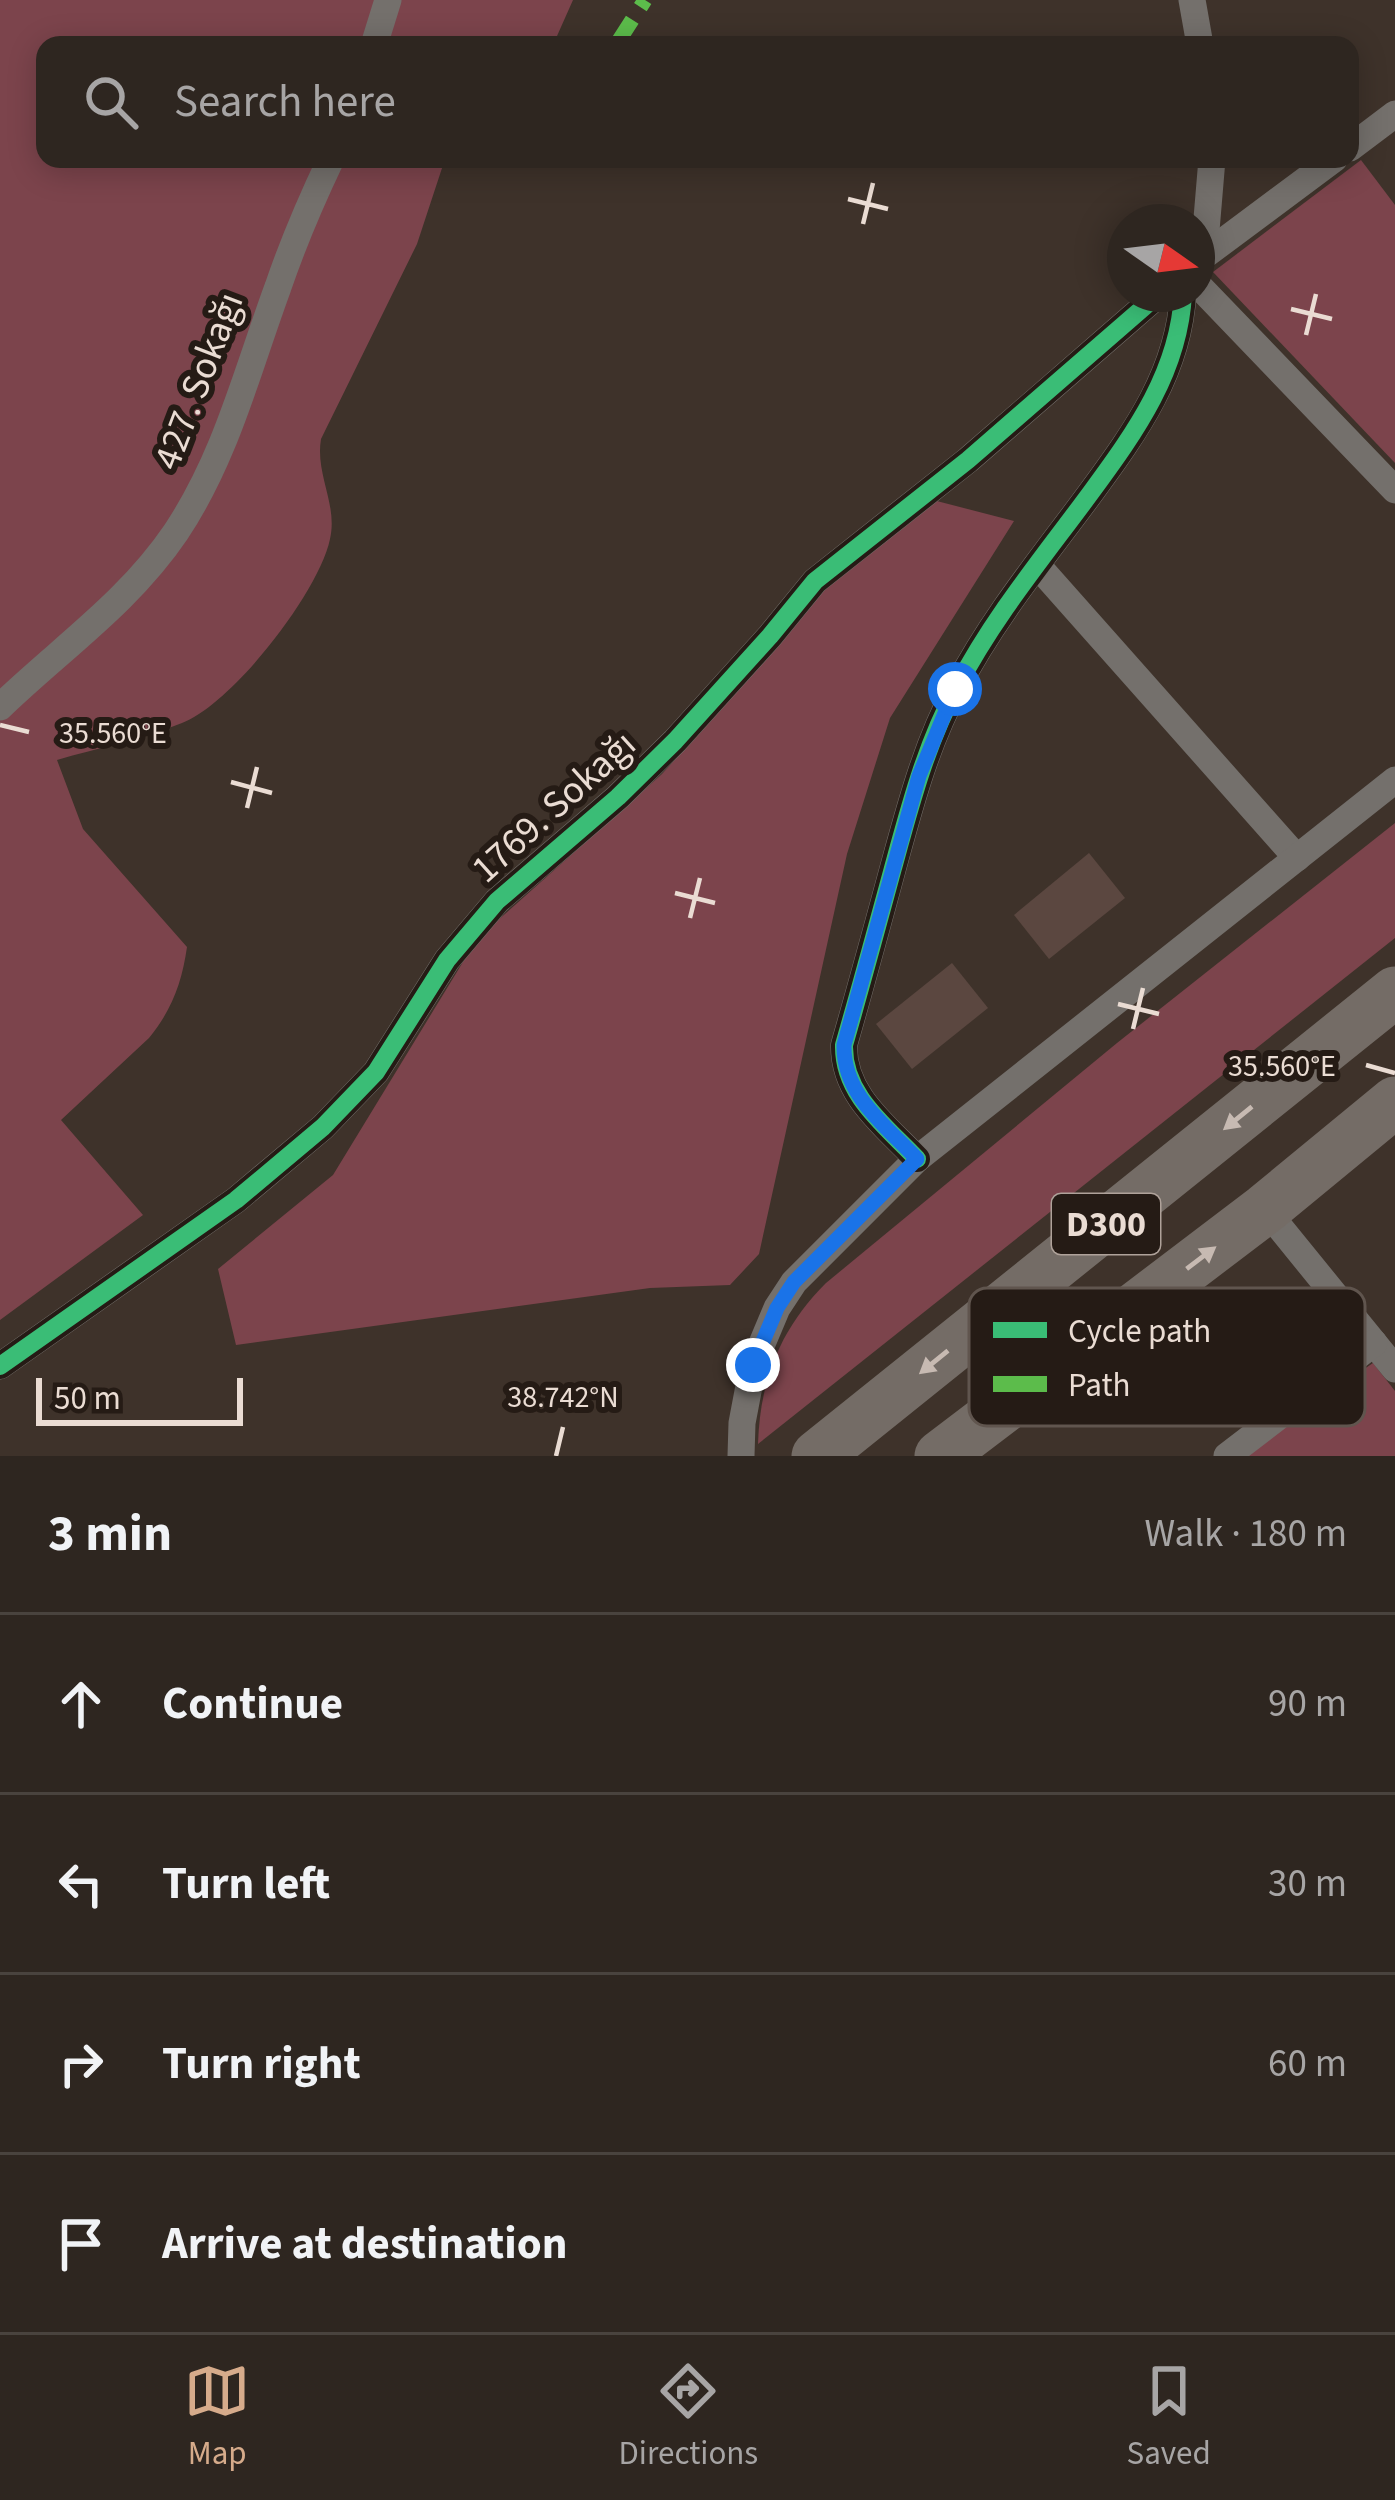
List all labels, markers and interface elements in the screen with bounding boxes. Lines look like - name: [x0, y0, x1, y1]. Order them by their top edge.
- search box: [36, 36, 1359, 168]
- icon: search: [78, 69, 144, 135]
- text: Search here: [174, 70, 396, 134]
- north arrow: [1107, 204, 1215, 312]
- street label: 427. Sokağı: [140, 284, 258, 478]
- route start: [928, 662, 982, 716]
- text: 35.560°E: [59, 712, 167, 755]
- street label: 1769. Sokağı: [459, 718, 649, 896]
- text: 35.560°E: [1228, 1045, 1336, 1088]
- one-way arrow: [1223, 1105, 1254, 1130]
- road number: D300: [1052, 1194, 1160, 1254]
- one-way arrow: [1185, 1246, 1216, 1271]
- legend: [969, 1288, 1365, 1426]
- text: Cycle path: [1068, 1308, 1211, 1355]
- route end: [726, 1338, 780, 1392]
- one-way arrow: [919, 1349, 950, 1374]
- text: Path: [1068, 1362, 1131, 1409]
- scale bar: [36, 1372, 243, 1425]
- text: 50 m: [54, 1375, 121, 1422]
- text: 38.742°N: [507, 1376, 619, 1419]
- text: 3 min: [48, 1498, 172, 1570]
- text: Walk · 180 m: [1144, 1506, 1347, 1562]
- icon: ahead: [48, 1671, 114, 1737]
- text: Continue: [162, 1672, 343, 1736]
- text: 90 m: [1268, 1676, 1347, 1732]
- icon: left: [48, 1851, 114, 1917]
- text: Turn left: [162, 1852, 330, 1916]
- text: 30 m: [1268, 1856, 1347, 1912]
- icon: right: [48, 2031, 114, 2097]
- text: Turn right: [162, 2032, 361, 2096]
- text: 60 m: [1268, 2036, 1347, 2092]
- icon: arrive: [48, 2211, 114, 2277]
- text: Arrive at destination: [162, 2212, 567, 2276]
- tab: Map: [184, 2358, 250, 2477]
- tab: Directions: [619, 2358, 758, 2477]
- tab: Saved: [1127, 2358, 1211, 2477]

